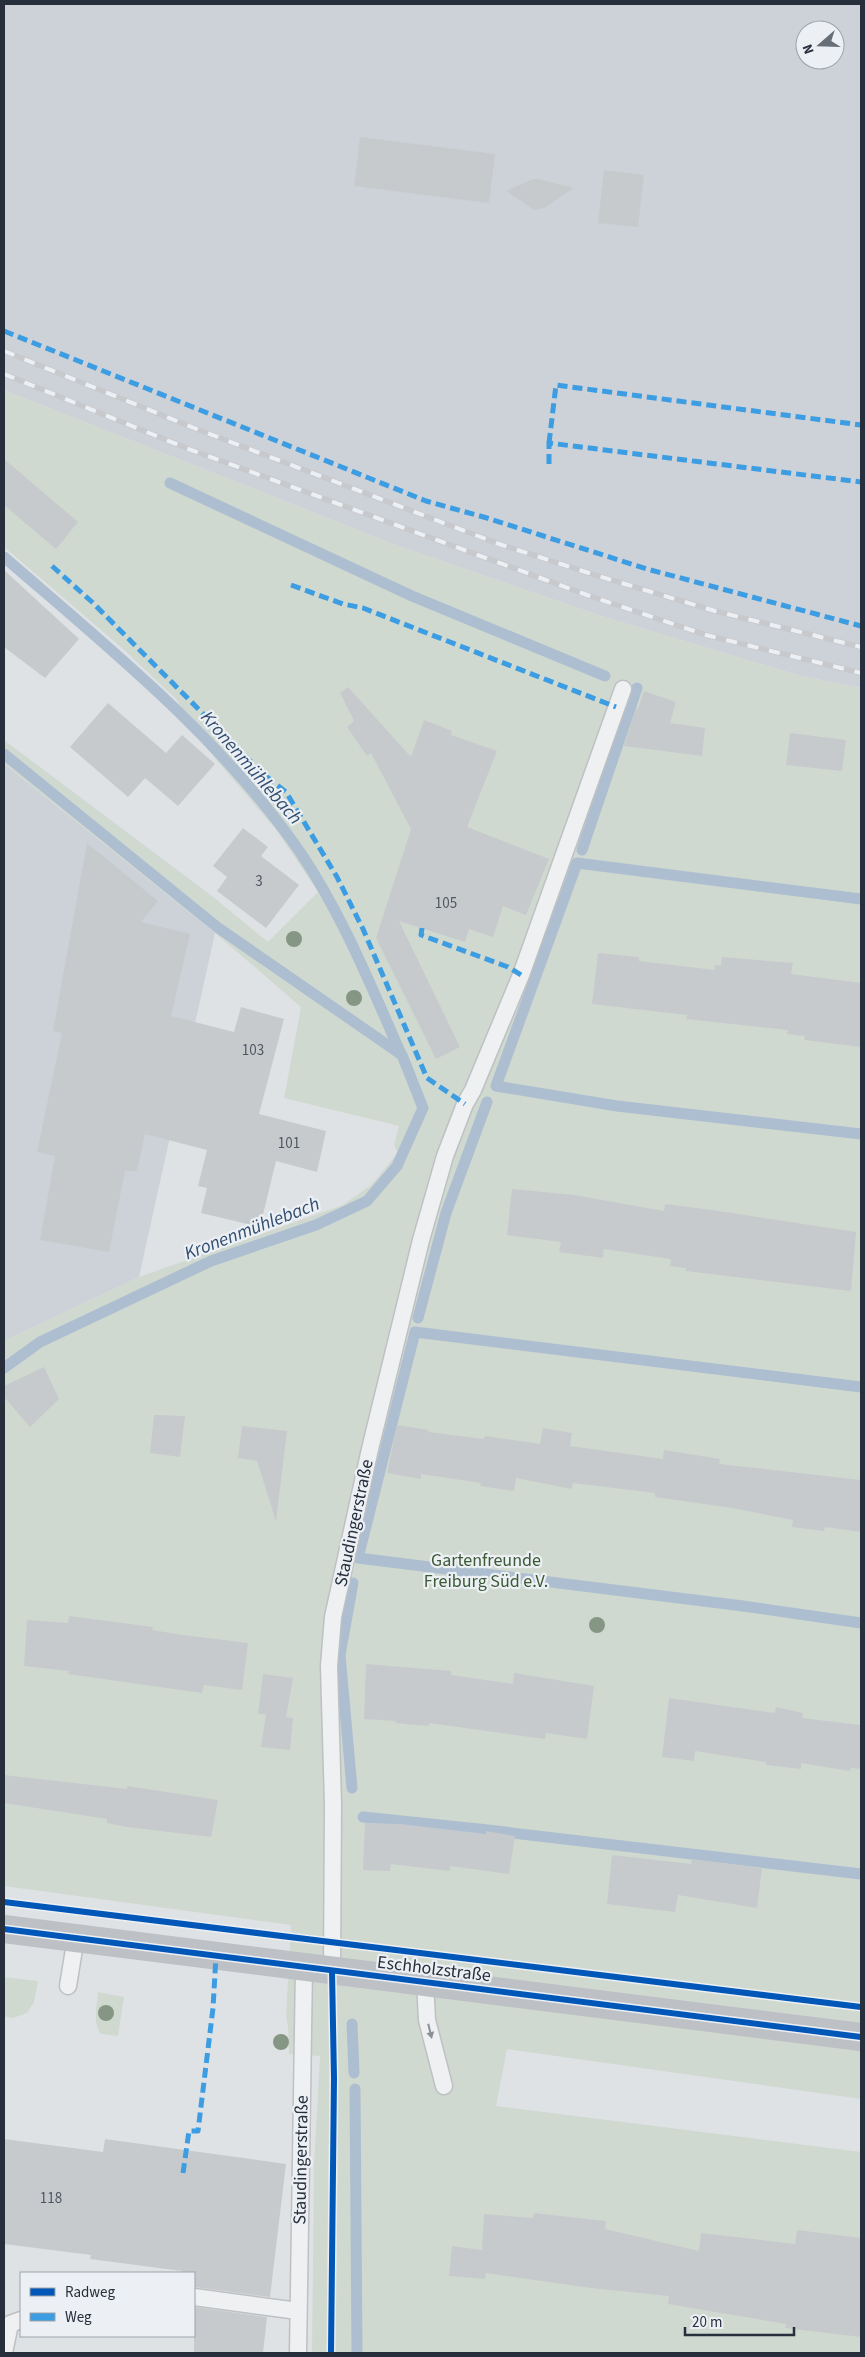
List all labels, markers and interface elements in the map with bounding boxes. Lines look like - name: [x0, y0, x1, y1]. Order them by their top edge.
- north arrow: [795, 20, 845, 70]
- text: N: [798, 41, 820, 57]
- water label: Kronenmühlebach: [194, 705, 308, 831]
- house number: 3: [255, 871, 263, 892]
- house number: 105: [435, 893, 457, 914]
- house number: 103: [242, 1040, 264, 1061]
- house number: 101: [278, 1133, 300, 1154]
- water label: Kronenmühlebach: [180, 1191, 324, 1267]
- street label: Staudingerstraße: [328, 1457, 380, 1589]
- park label: Gartenfreunde Freiburg Süd e.V.: [424, 1548, 548, 1594]
- street label: Eschholzstraße: [376, 1950, 492, 1988]
- one-way arrow: [426, 2023, 434, 2038]
- street label: Staudingerstraße: [287, 2095, 315, 2225]
- house number: 118: [40, 2188, 62, 2209]
- legend: [20, 2272, 195, 2337]
- text: Radweg: [65, 2282, 115, 2303]
- scale bar: [685, 2304, 794, 2336]
- text: Weg: [65, 2307, 92, 2328]
- text: 20 m: [692, 2312, 722, 2333]

